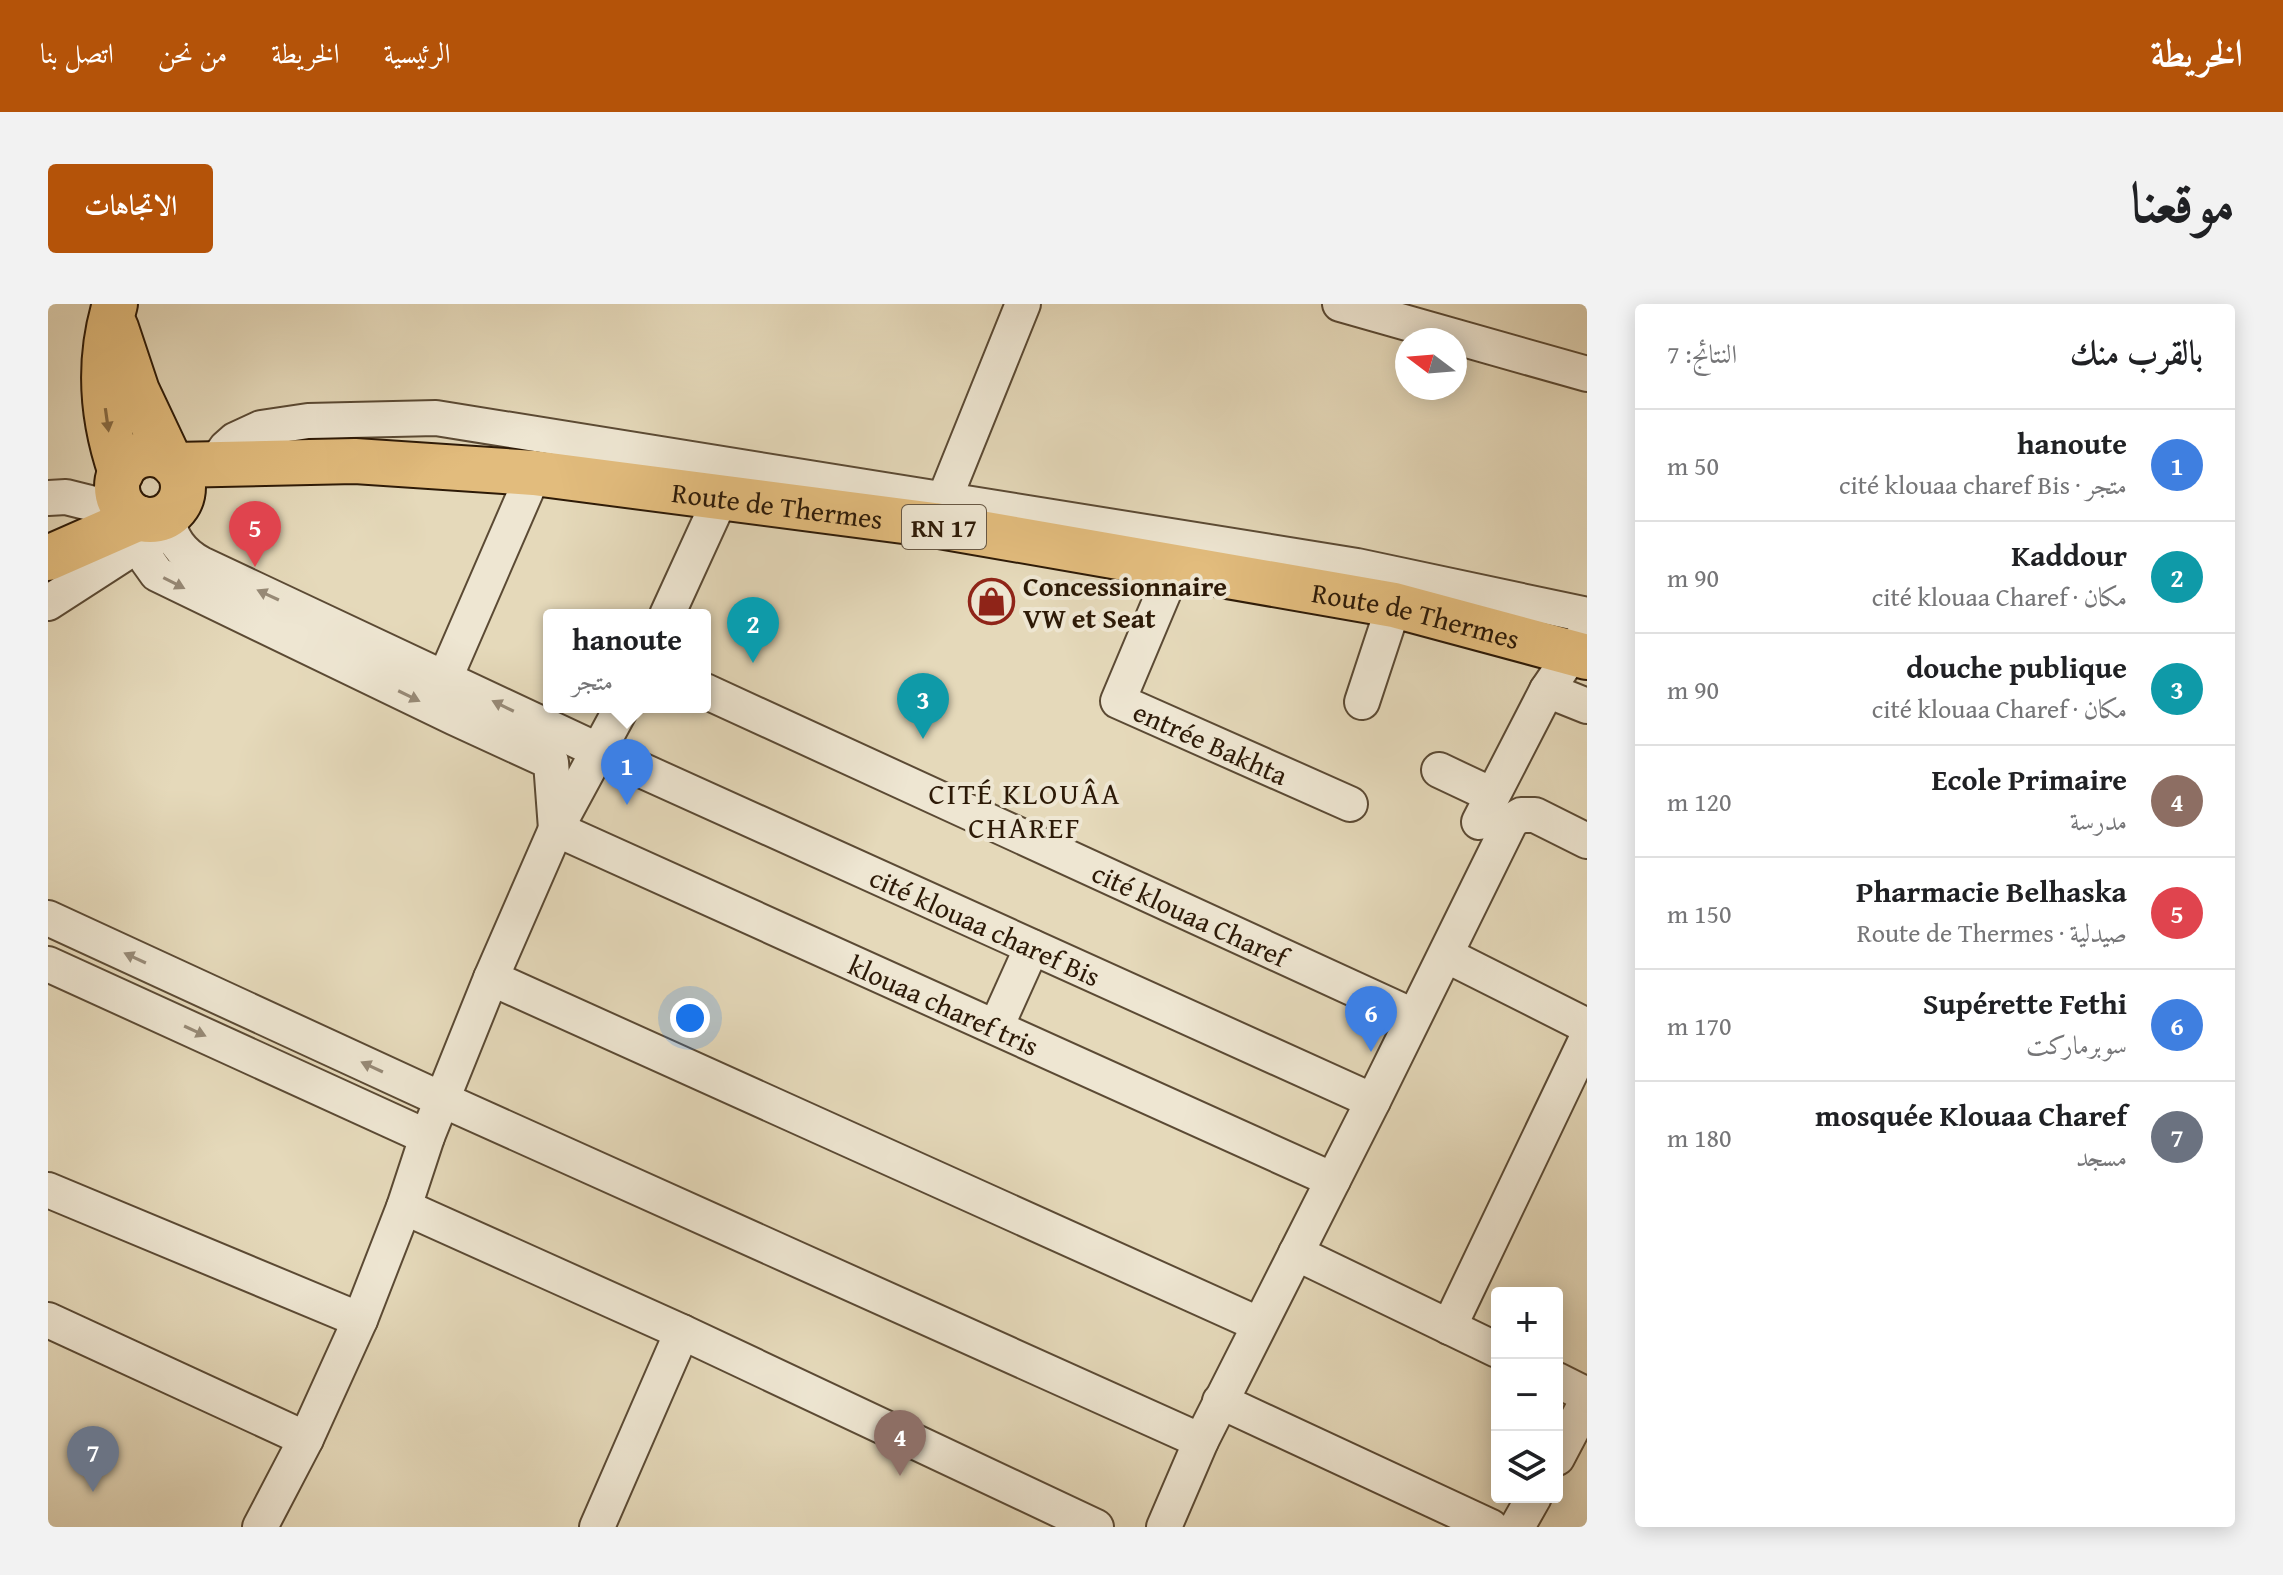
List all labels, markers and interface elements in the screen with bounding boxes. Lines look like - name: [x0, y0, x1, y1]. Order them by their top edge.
- text: الخريطة: [2151, 24, 2243, 80]
- text: اتصل بنا: [40, 32, 114, 73]
- text: من نحن: [158, 32, 227, 73]
- text: الخريطة: [271, 32, 339, 73]
- text: الرئيسية: [383, 32, 451, 73]
- text: موقعنا: [2130, 160, 2235, 243]
- button: الاتجاهات: [48, 164, 213, 253]
- text: بالقرب منك: [2070, 327, 2203, 376]
- north arrow: [1395, 328, 1467, 400]
- text: النتائج: 7: [1667, 334, 1737, 373]
- one-way arrow: [101, 408, 114, 433]
- text: hanoute: [2017, 421, 2127, 465]
- text: 50 m: [1667, 446, 1719, 485]
- text: 1: [2170, 446, 2184, 485]
- text: متجر · cité klouaa charef Bis: [1839, 465, 2127, 504]
- street label: Route de Thermes: [670, 471, 885, 539]
- pin: 5: [229, 501, 281, 567]
- road number: RN 17: [902, 505, 986, 549]
- text: Kaddour: [2011, 533, 2127, 577]
- text: 90 m: [1667, 558, 1719, 597]
- text: 2: [2170, 558, 2184, 597]
- place label: Concessionnaire VW et Seat: [1023, 565, 1227, 638]
- street label: Route de Thermes: [1309, 571, 1524, 658]
- one-way arrow: [163, 577, 186, 590]
- shop icon: Concessionnaire VW et Seat: [968, 577, 1016, 625]
- text: مكان · cité klouaa Charef: [1872, 577, 2127, 616]
- one-way arrow: [256, 588, 279, 602]
- pin: 2: [727, 597, 779, 663]
- popup: [543, 609, 711, 713]
- text: hanoute: [572, 617, 682, 661]
- text: douche publique: [1906, 645, 2127, 689]
- text: متجر: [572, 661, 613, 700]
- text: 90 m: [1667, 670, 1719, 709]
- text: 3: [2170, 670, 2184, 709]
- pin: 3: [897, 673, 949, 739]
- one-way arrow: [397, 689, 420, 703]
- text: مكان · cité klouaa Charef: [1872, 689, 2127, 728]
- street label: entrée Bakhta: [1127, 690, 1295, 795]
- one-way arrow: [491, 699, 515, 713]
- pin: 1: [601, 739, 653, 805]
- text: Ecole Primaire: [1932, 757, 2127, 801]
- district label: CITÉ KLOUÂA CHAREF: [929, 771, 1121, 849]
- text: 120 m: [1667, 782, 1732, 821]
- text: 4: [2170, 782, 2184, 821]
- text: مدرسة: [2070, 801, 2127, 840]
- street label: cité klouaa Charef: [1086, 851, 1298, 978]
- street label: cité klouaa charef Bis: [864, 856, 1107, 996]
- text: Pharmacie Belhaska: [1856, 869, 2127, 913]
- text: 150 m: [1667, 894, 1732, 933]
- text: 5: [2170, 894, 2184, 933]
- text: صيدلية · Route de Thermes: [1857, 913, 2127, 952]
- street label: klouaa charef tris: [842, 943, 1046, 1065]
- one-way arrow: [124, 952, 147, 965]
- text: Supérette Fethi: [1923, 981, 2127, 1025]
- pin: 6: [1345, 986, 1397, 1052]
- your location: [670, 998, 710, 1038]
- text: 170 m: [1667, 1006, 1732, 1045]
- text: 6: [2170, 1006, 2184, 1045]
- one-way arrow: [184, 1024, 207, 1038]
- text: سوبرماركت: [2026, 1025, 2127, 1064]
- one-way arrow: [360, 1060, 383, 1074]
- text: mosquée Klouaa Charef: [1815, 1093, 2127, 1137]
- text: 180 m: [1667, 1118, 1732, 1157]
- text: 7: [2170, 1118, 2184, 1157]
- text: مسجد: [2076, 1137, 2127, 1176]
- map controls: [1491, 1287, 1563, 1503]
- button: +: [1491, 1287, 1563, 1359]
- button: −: [1491, 1359, 1563, 1431]
- pin: 4: [874, 1410, 926, 1476]
- pin: 7: [67, 1426, 119, 1492]
- button: layers: [1491, 1431, 1563, 1503]

